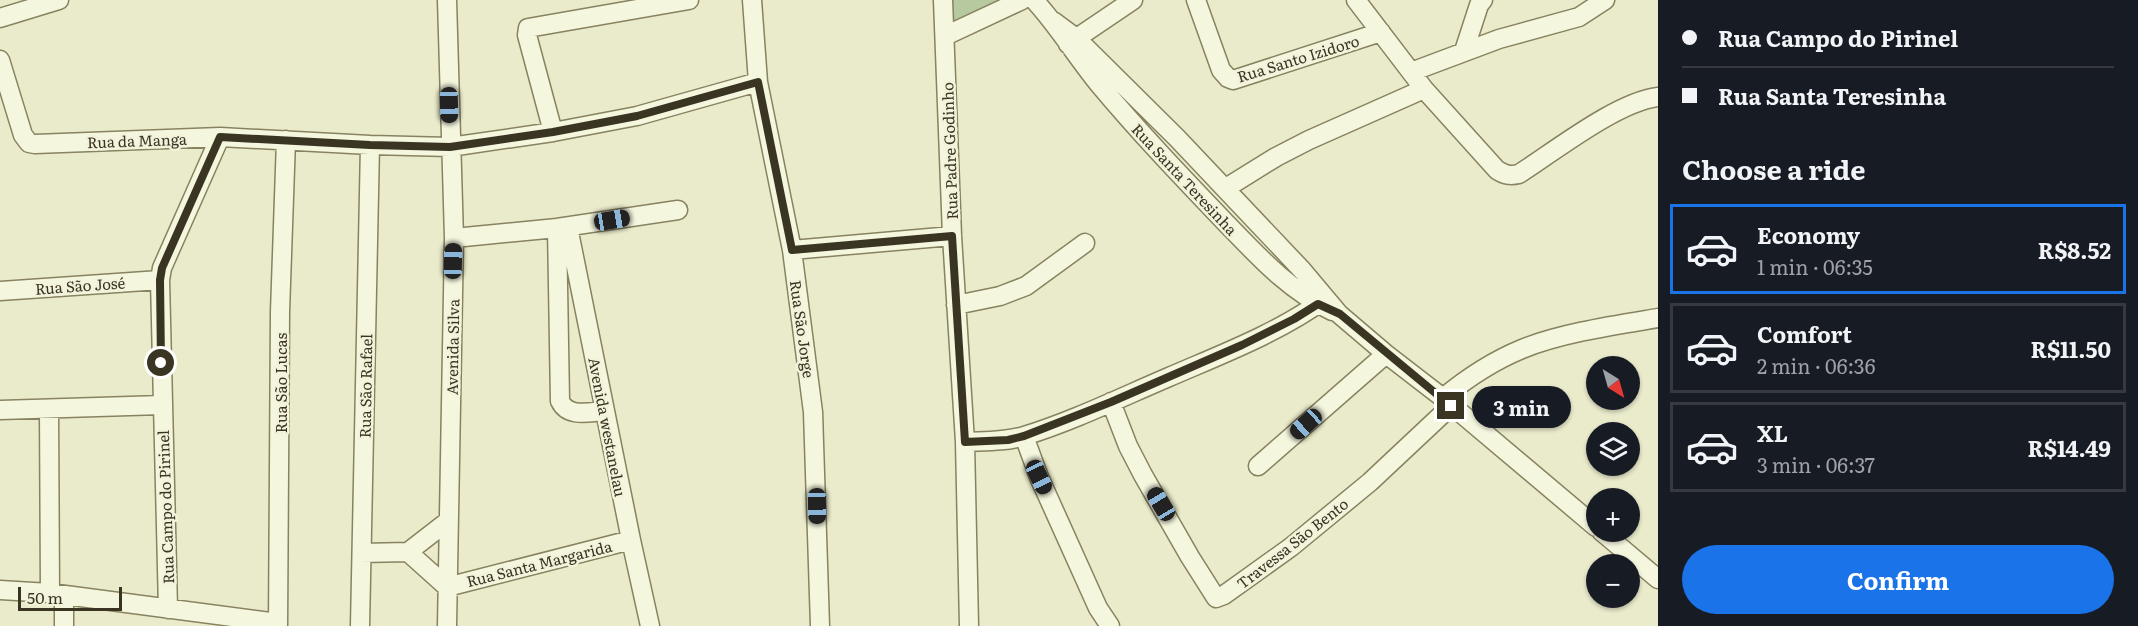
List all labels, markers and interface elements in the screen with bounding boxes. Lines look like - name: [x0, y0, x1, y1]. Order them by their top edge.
- text: Rua Campo do Pirinel: [1718, 21, 1958, 54]
- street label: Rua Santo Izidoro: [1234, 28, 1362, 88]
- text: Rua Santa Teresinha: [1718, 79, 1946, 112]
- street label: Rua Padre Godinho: [935, 82, 963, 220]
- car: [440, 87, 458, 123]
- street label: Rua Santa Teresinha: [1127, 118, 1244, 241]
- street label: Rua da Manga: [87, 127, 188, 153]
- text: Choose a ride: [1682, 148, 1865, 188]
- car: [593, 208, 631, 232]
- text: Economy: [1757, 218, 1860, 251]
- icon: car: [1685, 222, 1739, 276]
- text: R$8.52: [2038, 233, 2111, 266]
- car: [444, 243, 462, 279]
- text: 1 min · 06:35: [1757, 251, 1873, 281]
- street label: Rua São José: [34, 270, 126, 300]
- street label: Rua São Jorge: [785, 279, 821, 380]
- street label: Avenida Silva: [440, 298, 464, 395]
- text: Comfort: [1757, 317, 1852, 350]
- icon: car: [1685, 321, 1739, 375]
- text: R$11.50: [2031, 332, 2111, 365]
- street label: Rua São Lucas: [269, 333, 292, 433]
- street label: Rua São Rafael: [353, 334, 377, 438]
- route start: [147, 349, 174, 376]
- text: 2 min · 06:36: [1757, 350, 1875, 380]
- street label: Avenida westanelau: [583, 355, 633, 499]
- north arrow: [1586, 356, 1640, 410]
- map controls: [1586, 356, 1640, 608]
- callout: 3 min: [1472, 385, 1571, 427]
- route end: [1437, 392, 1464, 419]
- text: 3 min: [1493, 392, 1550, 422]
- car: [1287, 405, 1325, 443]
- text: XL: [1757, 416, 1788, 449]
- icon: car: [1685, 420, 1739, 474]
- button: layers: [1586, 422, 1640, 476]
- street label: Rua Campo do Pirinel: [151, 430, 179, 584]
- text: R$14.49: [2027, 431, 2111, 464]
- text: 3 min · 06:37: [1757, 449, 1875, 479]
- car: [1023, 457, 1055, 497]
- car: [1144, 484, 1178, 524]
- car: [808, 488, 826, 524]
- button: +: [1586, 488, 1640, 542]
- street label: Travessa São Bento: [1231, 492, 1353, 594]
- street label: Rua Santa Margarida: [464, 534, 615, 592]
- button: Confirm: [1682, 545, 2114, 614]
- button: −: [1586, 554, 1640, 608]
- scale bar: [18, 584, 122, 612]
- text: 50 m: [27, 585, 63, 609]

